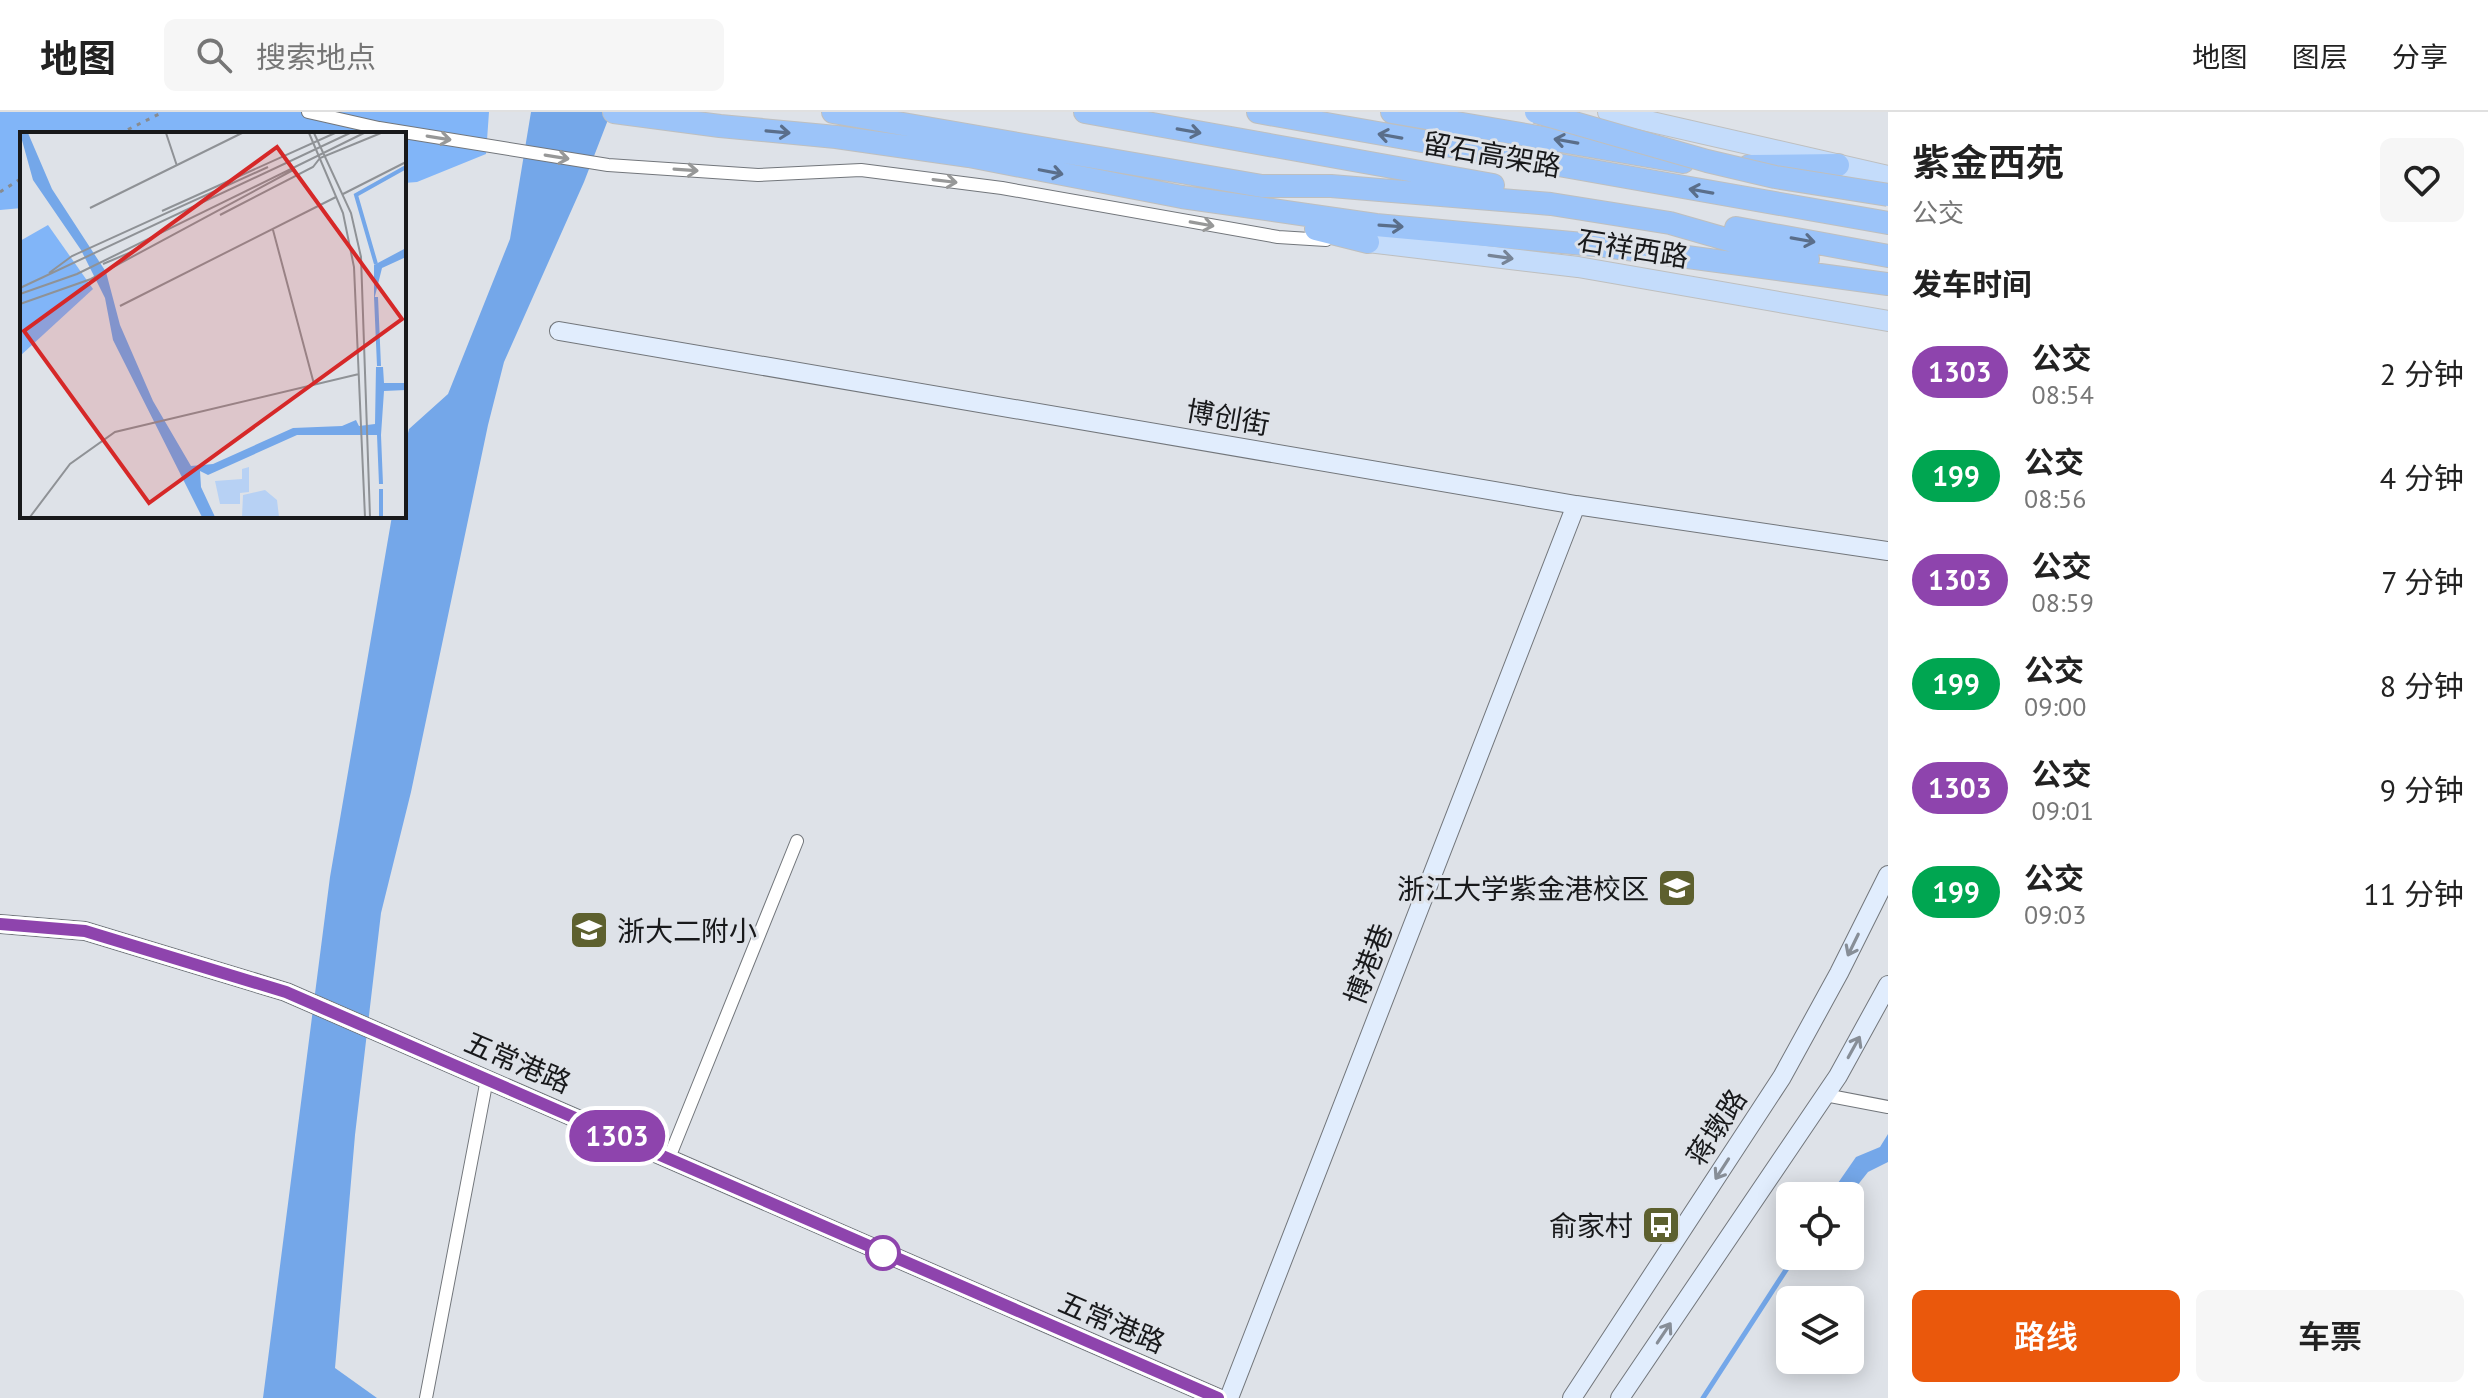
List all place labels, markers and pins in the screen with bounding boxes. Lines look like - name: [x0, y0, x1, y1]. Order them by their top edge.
- school or university icon: 浙江大学紫金港校区: [1656, 867, 1698, 909]
- place label: 浙江大学紫金港校区: [1397, 870, 1649, 907]
- school or university icon: 浙大二附小: [568, 909, 610, 951]
- place label: 浙大二附小: [617, 912, 757, 949]
- bus stop icon: 俞家村: [1640, 1204, 1682, 1246]
- place label: 俞家村: [1549, 1207, 1633, 1244]
- unlabelled marker: [866, 1236, 900, 1270]

